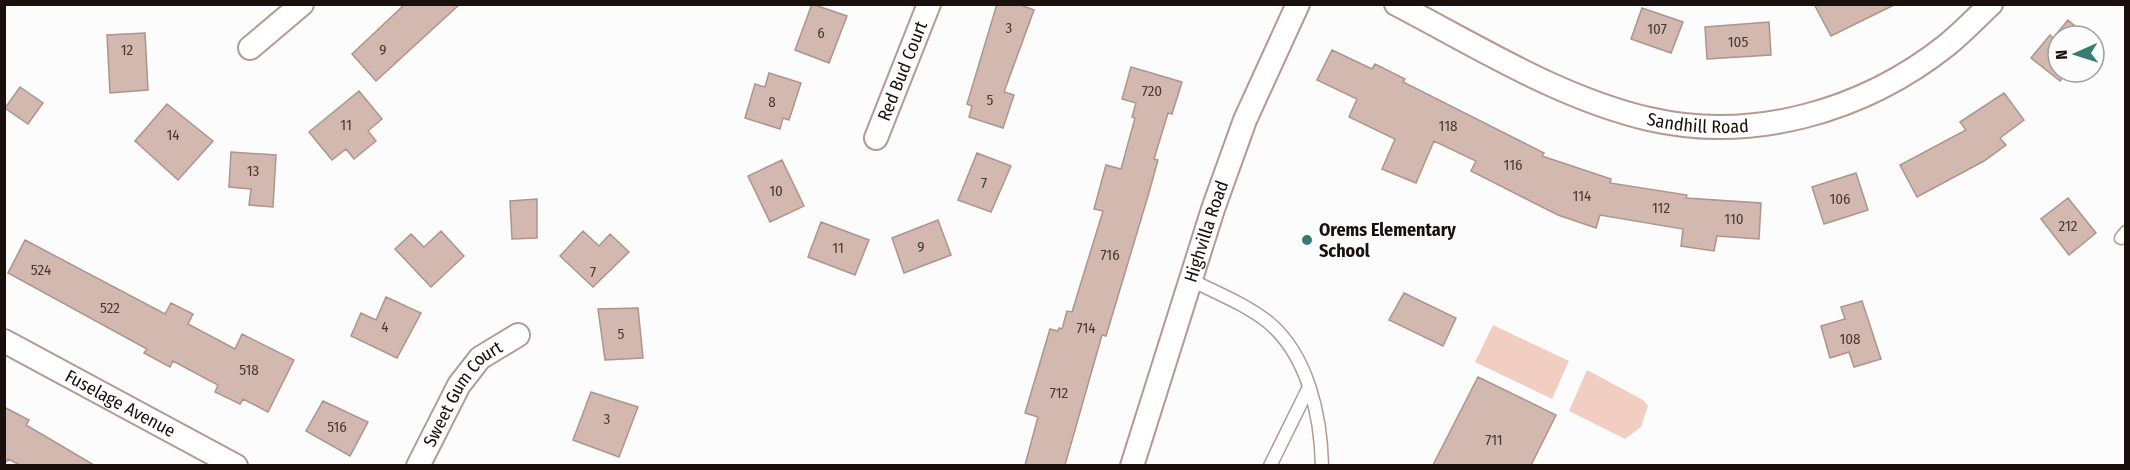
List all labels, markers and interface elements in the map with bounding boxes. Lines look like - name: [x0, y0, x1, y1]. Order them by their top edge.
- street label: Red Bud Court: [873, 18, 932, 124]
- house number: 3: [1006, 19, 1013, 37]
- house number: 107: [1647, 20, 1667, 38]
- house number: 6: [817, 24, 825, 42]
- north arrow: [2046, 24, 2106, 84]
- house number: 105: [1728, 33, 1748, 51]
- house number: 12: [121, 41, 134, 59]
- house number: 9: [379, 41, 387, 59]
- text: N: [2052, 49, 2071, 60]
- house number: 720: [1142, 82, 1162, 100]
- house number: 5: [987, 91, 994, 109]
- house number: 8: [768, 93, 776, 111]
- street label: Sandhill Road: [1645, 108, 1749, 138]
- house number: 11: [340, 116, 352, 134]
- house number: 118: [1439, 117, 1458, 135]
- house number: 14: [166, 126, 180, 144]
- house number: 116: [1504, 156, 1522, 174]
- house number: 13: [247, 162, 260, 180]
- house number: 7: [981, 174, 987, 192]
- street label: Highvilla Road: [1180, 178, 1233, 285]
- house number: 10: [769, 182, 783, 200]
- house number: 114: [1573, 187, 1591, 205]
- house number: 106: [1829, 190, 1851, 208]
- house number: 112: [1652, 199, 1670, 217]
- house number: 110: [1724, 210, 1744, 228]
- house number: 212: [2059, 217, 2078, 235]
- place label: Orems Elementary School: [1319, 219, 1456, 262]
- marker: Orems Elementary School: [1300, 233, 1314, 247]
- house number: 9: [917, 238, 925, 256]
- house number: 11: [832, 239, 844, 257]
- house number: 716: [1100, 246, 1120, 264]
- house number: 524: [31, 261, 51, 279]
- house number: 7: [590, 263, 596, 281]
- house number: 522: [100, 299, 120, 317]
- house number: 4: [381, 318, 389, 336]
- house number: 714: [1077, 319, 1096, 337]
- house number: 5: [618, 325, 625, 343]
- house number: 108: [1839, 330, 1861, 348]
- street label: Sweet Gum Court: [418, 336, 506, 451]
- house number: 518: [239, 361, 259, 379]
- street label: Fuselage Avenue: [61, 365, 179, 442]
- house number: 712: [1050, 384, 1069, 402]
- house number: 3: [604, 410, 611, 428]
- house number: 516: [327, 418, 347, 436]
- house number: 711: [1485, 431, 1503, 449]

